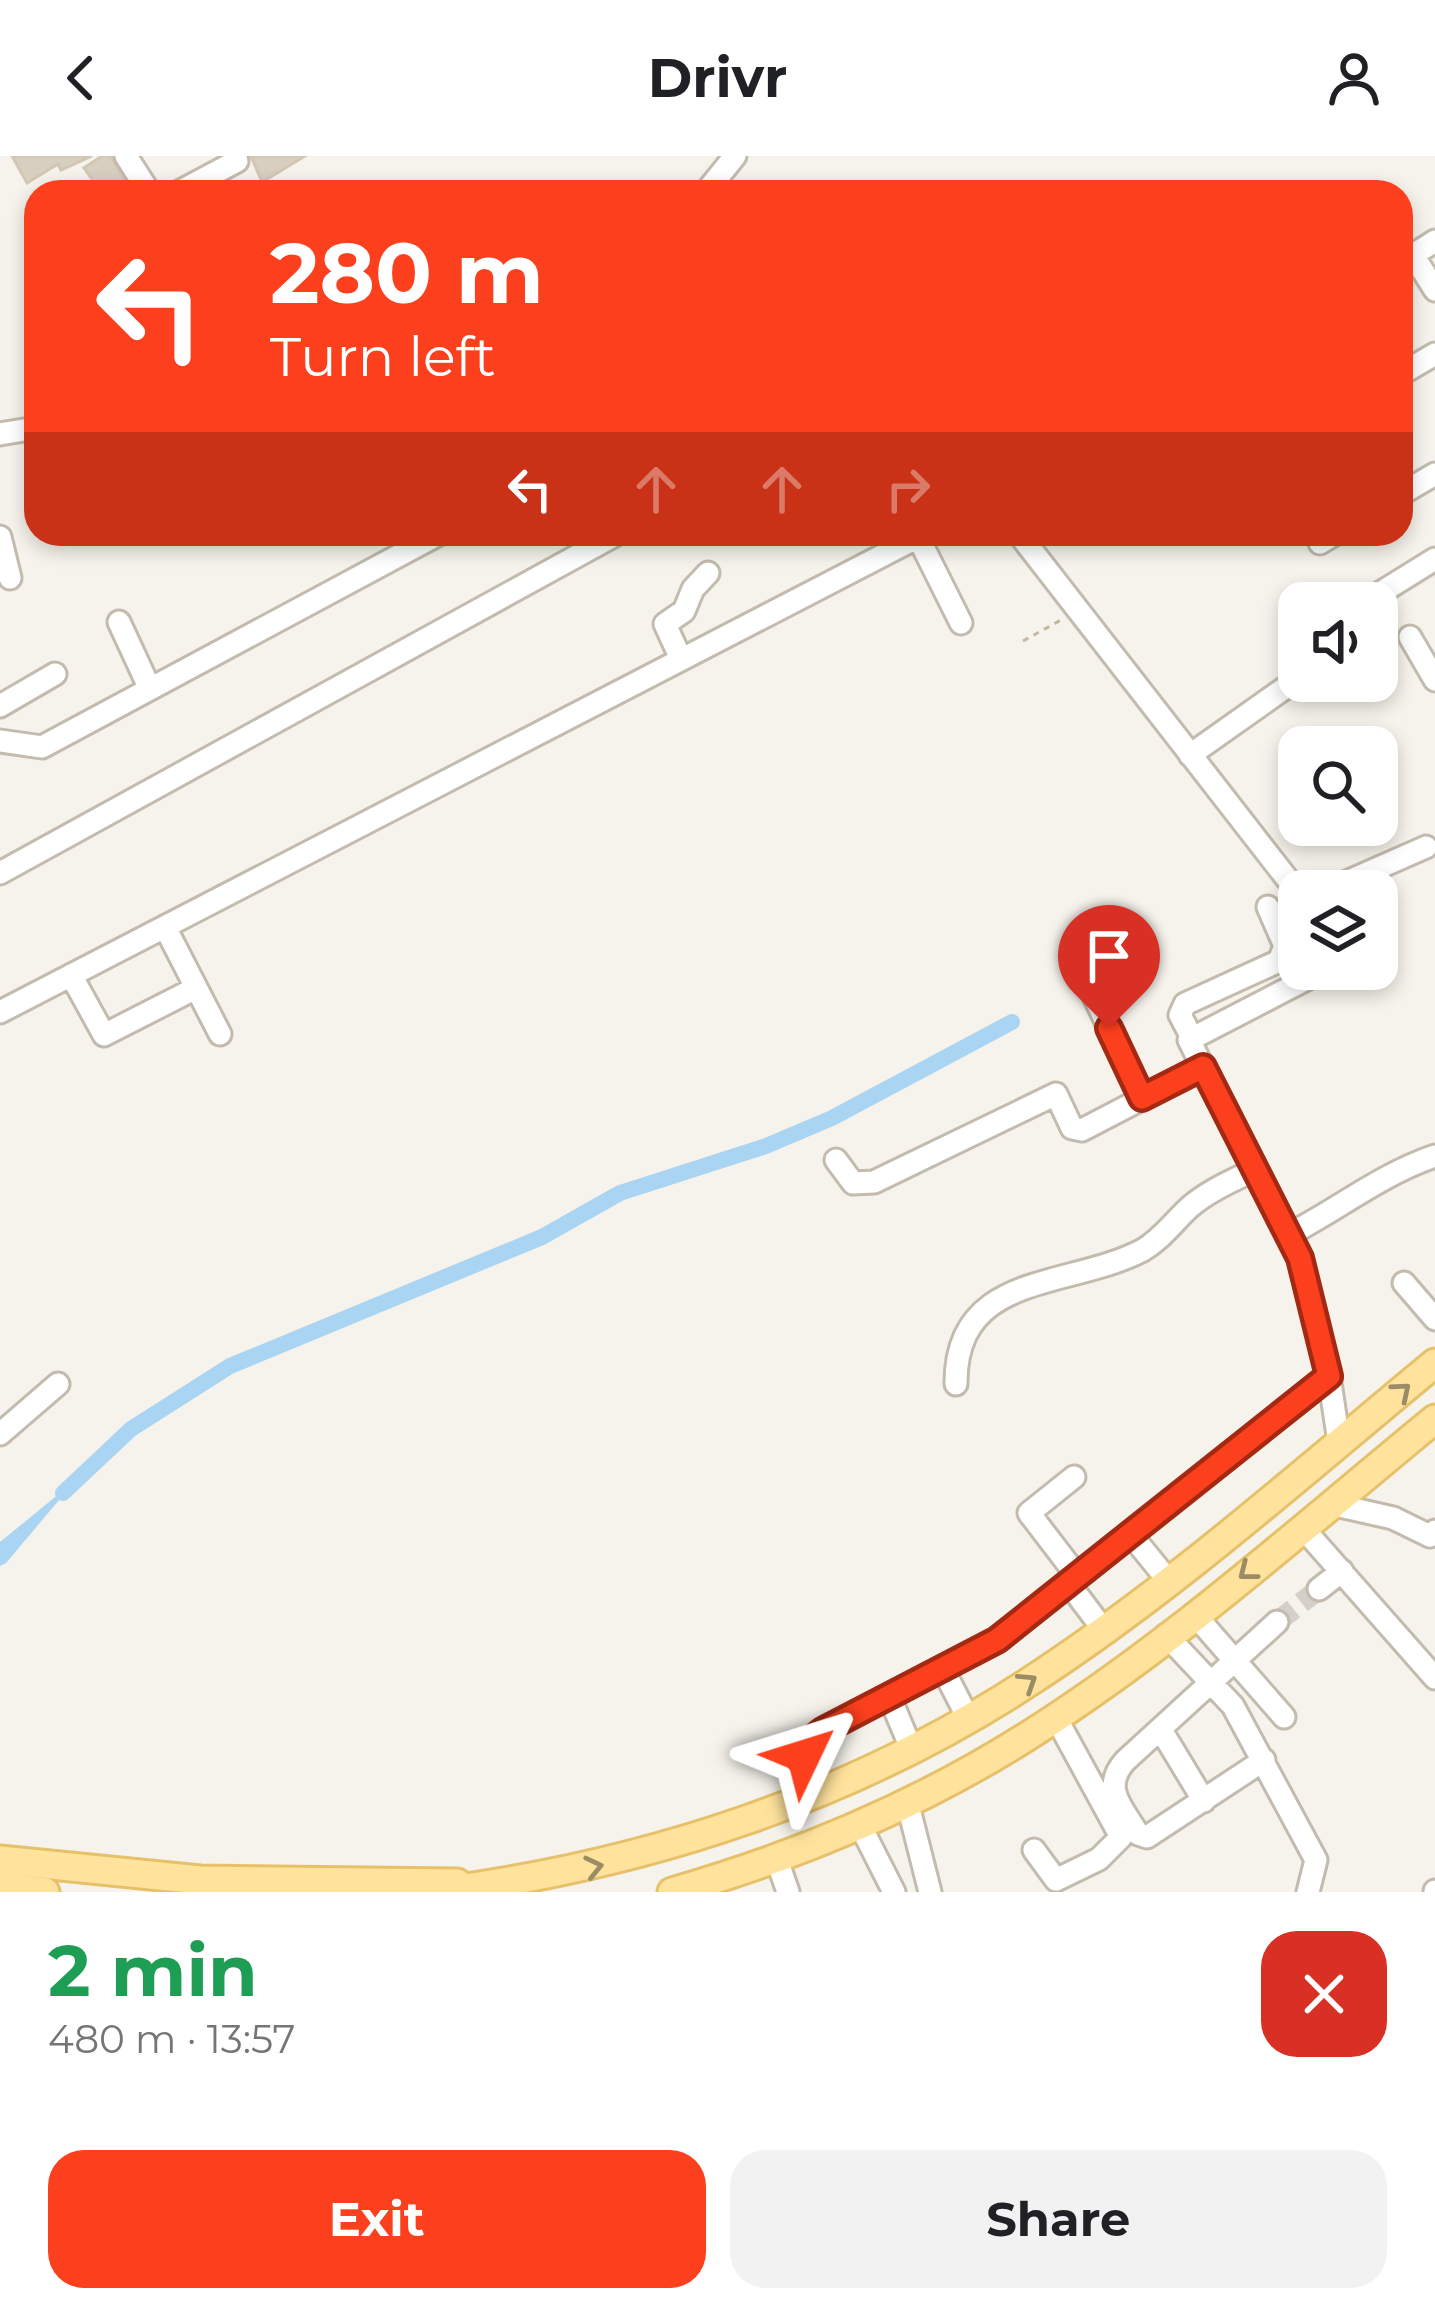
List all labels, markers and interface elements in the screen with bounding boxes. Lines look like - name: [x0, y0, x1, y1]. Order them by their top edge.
- icon: back: [48, 45, 114, 111]
- text: Drivr: [648, 45, 787, 111]
- icon: person: [1321, 45, 1387, 111]
- text: 280 m: [270, 222, 544, 324]
- icon: left: [72, 228, 228, 384]
- text: Turn left: [270, 324, 496, 390]
- icon: left: [497, 456, 563, 522]
- icon: ahead: [623, 456, 689, 522]
- icon: ahead: [749, 456, 815, 522]
- icon: right: [875, 456, 941, 522]
- map controls: [1278, 582, 1398, 990]
- button: sound: [1278, 582, 1398, 702]
- button: search: [1278, 726, 1398, 846]
- button: layers: [1278, 870, 1398, 990]
- pin: [1058, 905, 1160, 1028]
- icon: arrive: [1076, 923, 1142, 989]
- one-way arrow: [1388, 1383, 1410, 1405]
- one-way arrow: [1238, 1558, 1260, 1579]
- one-way arrow: [1015, 1673, 1037, 1696]
- position arrow: [741, 1693, 867, 1819]
- one-way arrow: [584, 1855, 604, 1880]
- text: 2 min: [48, 1926, 258, 2014]
- button: close: [1261, 1931, 1387, 2057]
- text: 480 m · 13:57: [48, 2015, 296, 2063]
- button: Exit: [48, 2150, 706, 2288]
- button: Share: [730, 2150, 1387, 2288]

